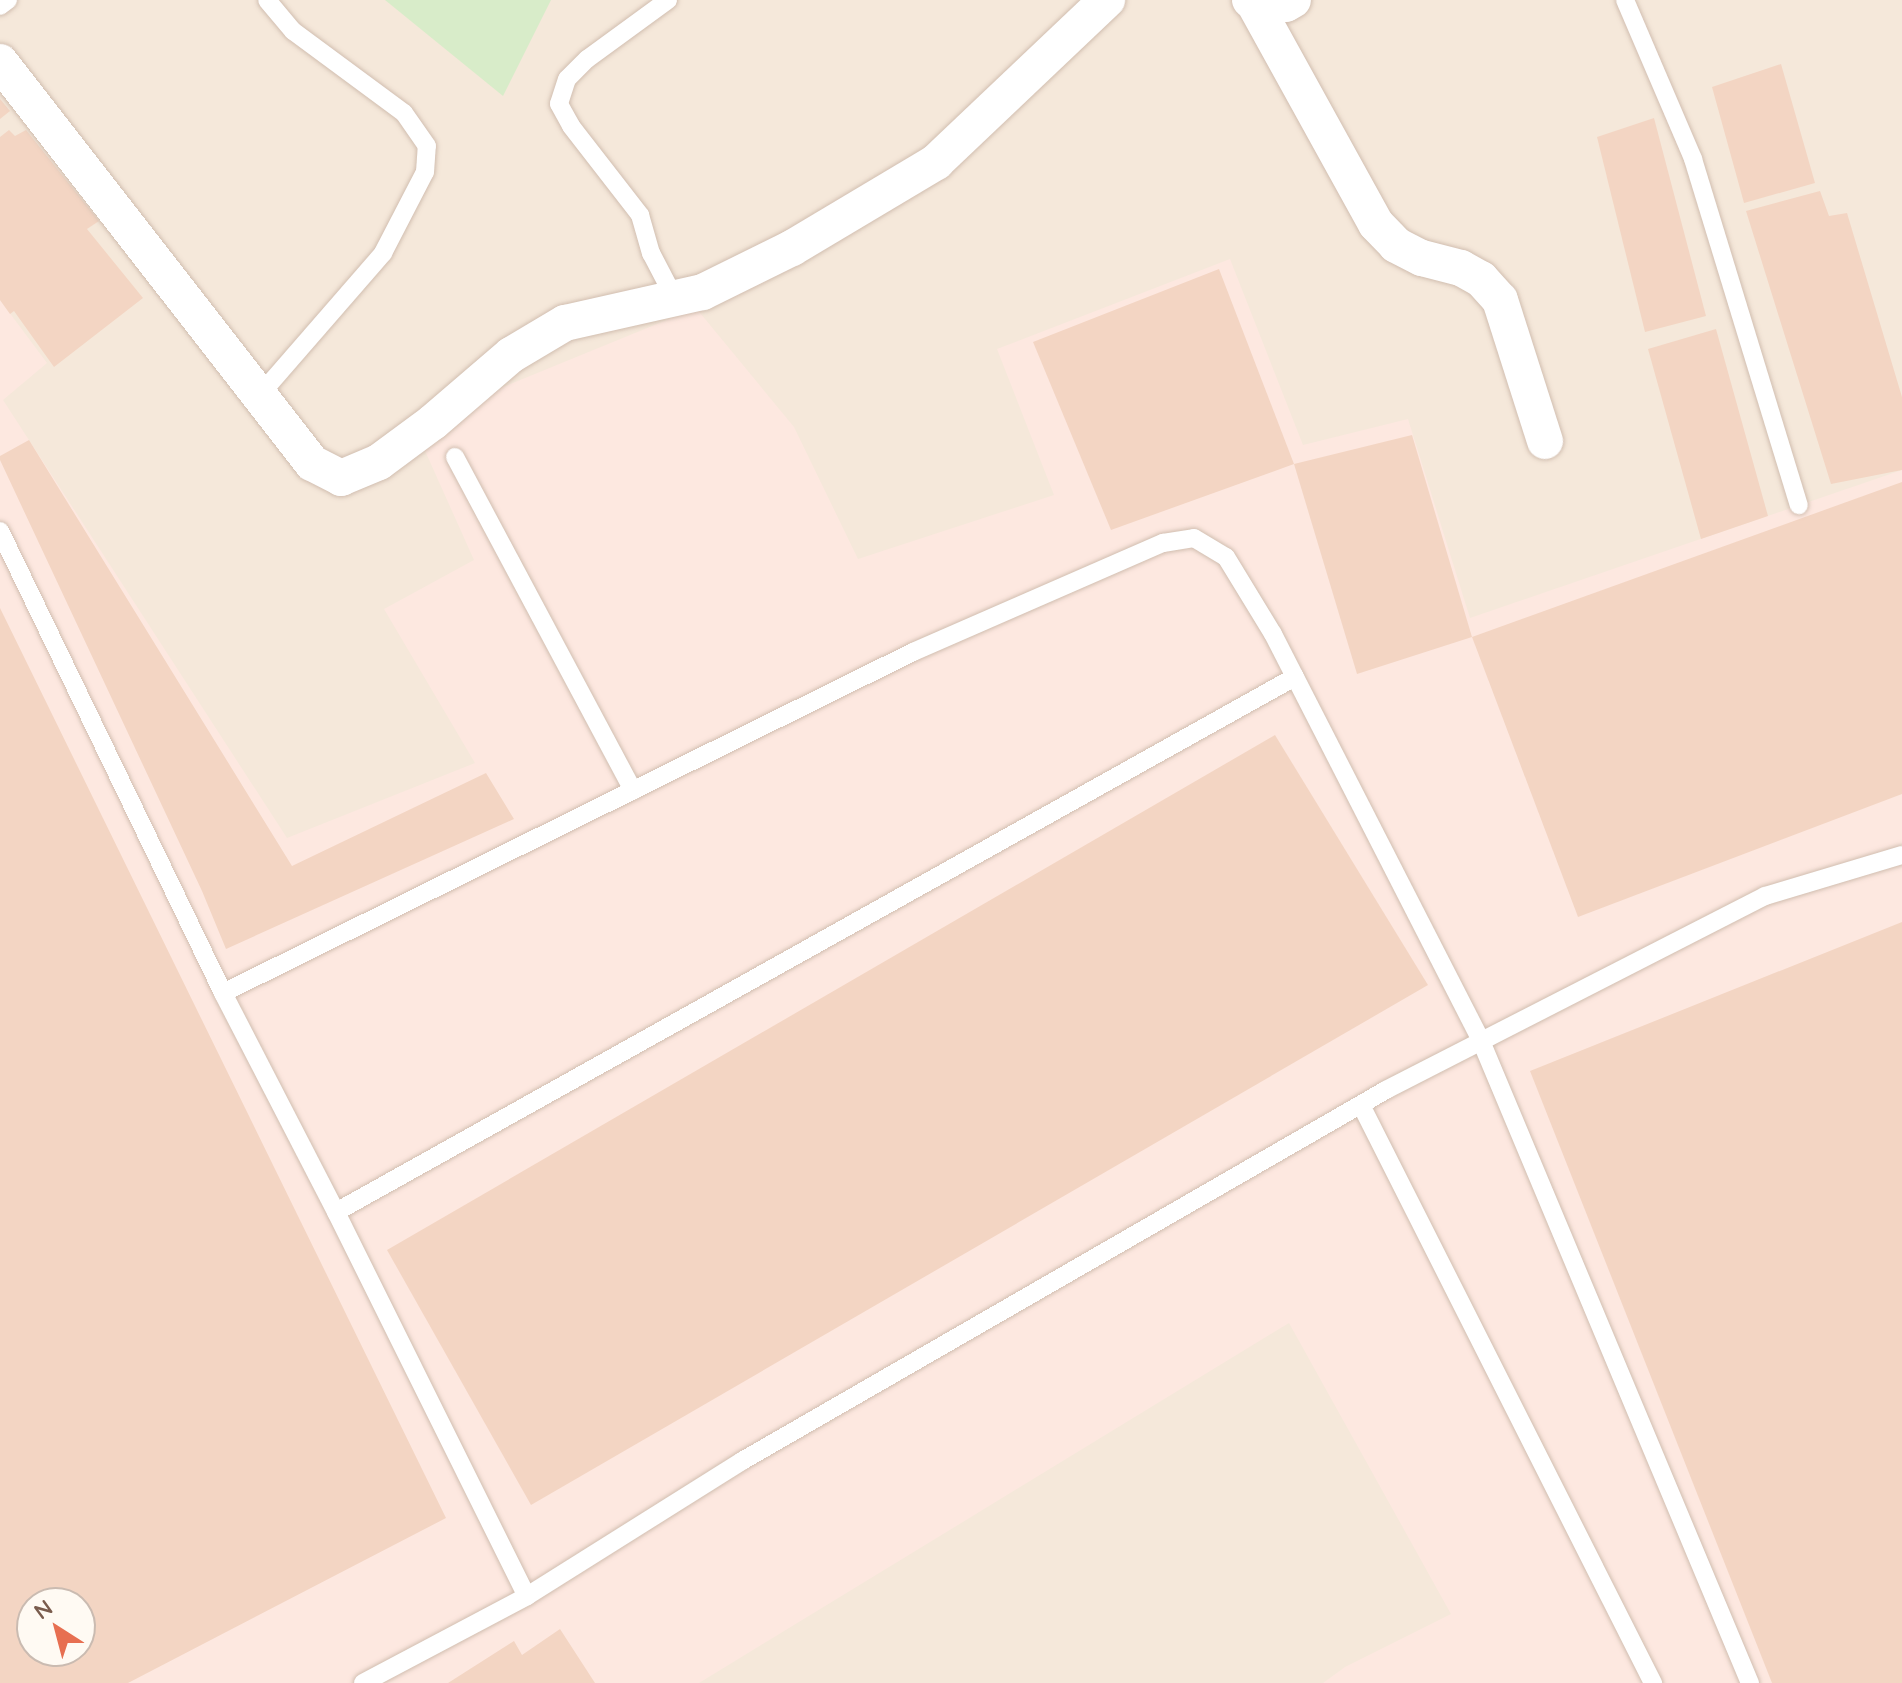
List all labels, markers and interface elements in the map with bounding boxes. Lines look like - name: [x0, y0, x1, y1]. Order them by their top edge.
- north arrow: [16, 1587, 96, 1667]
- text: N: [28, 1593, 58, 1625]

